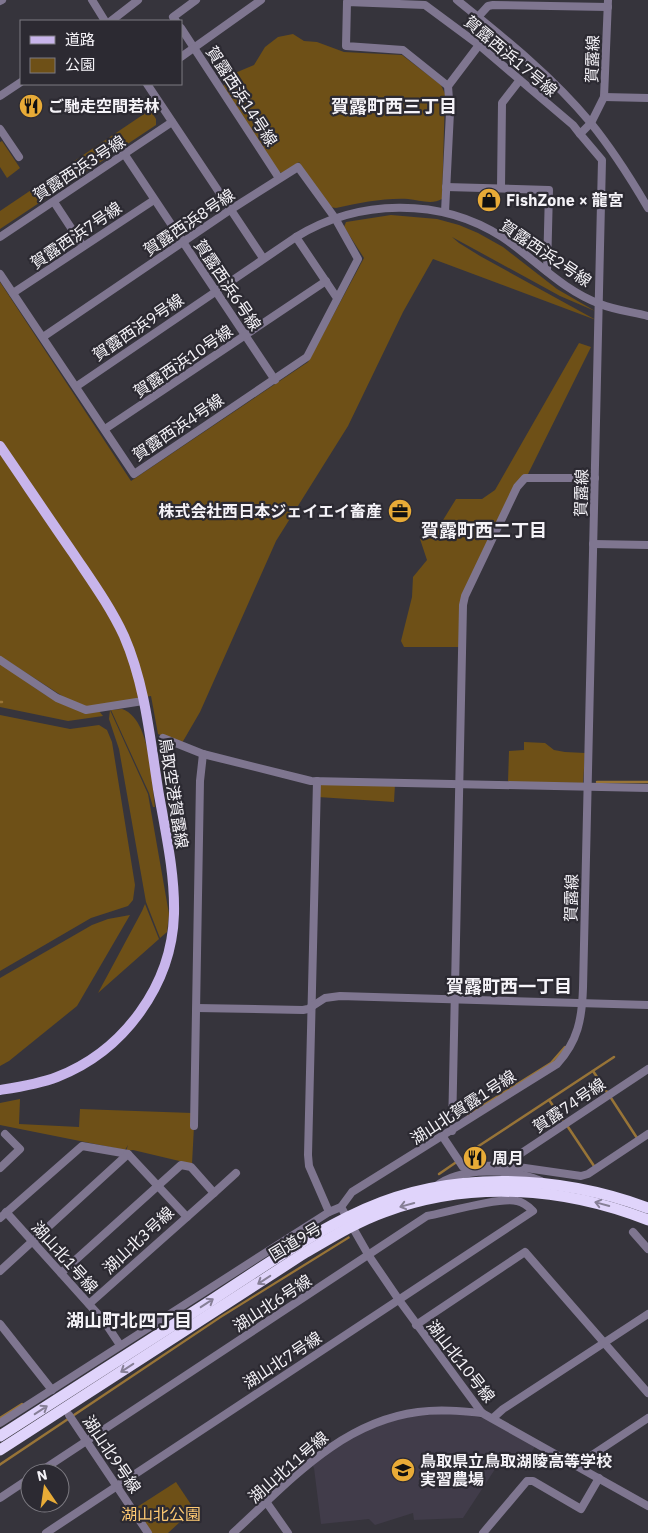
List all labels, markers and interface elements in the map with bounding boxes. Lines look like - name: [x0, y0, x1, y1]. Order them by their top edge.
- street label: 賀露西浜17号線: [460, 11, 562, 101]
- legend: [20, 20, 182, 85]
- text: 道路: [65, 30, 95, 49]
- street label: 賀露線: [581, 35, 603, 83]
- street label: 賀露西浜14号線: [202, 42, 282, 150]
- text: 公園: [65, 55, 95, 74]
- restaurant icon: ご馳走空間若林: [18, 93, 44, 119]
- district label: 賀露町西三丁目: [331, 95, 457, 118]
- place label: ご馳走空間若林: [48, 96, 160, 116]
- street label: 賀露西浜3号線: [29, 131, 129, 205]
- street label: 賀露西浜8号線: [140, 184, 238, 260]
- shop icon: FishZone × 龍宮: [476, 187, 502, 213]
- place label: FishZone × 龍宮: [506, 190, 624, 210]
- street label: 賀露西浜7号線: [27, 197, 125, 273]
- street label: 賀露西浜2号線: [497, 215, 595, 291]
- street label: 賀露西浜6号線: [190, 236, 266, 334]
- street label: 賀露西浜9号線: [89, 289, 187, 365]
- street label: 賀露西浜10号線: [130, 320, 236, 402]
- street label: 賀露西浜4号線: [129, 389, 227, 465]
- street label: 賀露線: [571, 469, 591, 517]
- office icon: 株式会社西日本ジェイエイ畜産: [387, 498, 413, 524]
- place label: 株式会社西日本ジェイエイ畜産: [158, 501, 382, 521]
- district label: 賀露町西二丁目: [421, 519, 547, 542]
- street label: 鳥取空港賀露線: [155, 736, 193, 850]
- street label: 賀露線: [561, 874, 581, 922]
- district label: 賀露町西一丁目: [446, 975, 572, 998]
- street label: 湖山北賀露1号線: [407, 1065, 519, 1149]
- street label: 賀露74号線: [529, 1073, 609, 1137]
- restaurant icon: 周月: [462, 1145, 488, 1171]
- place label: 周月: [492, 1148, 524, 1168]
- one-way arrow: [594, 1199, 610, 1209]
- one-way arrow: [399, 1200, 415, 1210]
- street label: 湖山北3号線: [98, 1202, 178, 1278]
- street label: 湖山北1号線: [28, 1217, 102, 1297]
- street label: 国道9号: [265, 1218, 325, 1264]
- street label: 湖山北6号線: [229, 1270, 315, 1336]
- one-way arrow: [257, 1275, 271, 1285]
- one-way arrow: [200, 1298, 214, 1308]
- district label: 湖山町北四丁目: [66, 1309, 192, 1332]
- street label: 湖山北10号線: [423, 1316, 499, 1406]
- street label: 湖山北7号線: [239, 1327, 325, 1393]
- one-way arrow: [121, 1363, 135, 1373]
- one-way arrow: [34, 1405, 48, 1415]
- street label: 湖山北9号線: [79, 1411, 145, 1497]
- street label: 湖山北11号線: [244, 1427, 332, 1507]
- place label: 鳥取県立鳥取湖陵高等学校 実習農場: [420, 1451, 612, 1489]
- school or university icon: 鳥取県立鳥取湖陵高等学校 実習農場: [390, 1457, 416, 1483]
- north arrow: [20, 1463, 70, 1513]
- text: N: [35, 1465, 49, 1485]
- park label: 湖山北公園: [121, 1504, 201, 1524]

